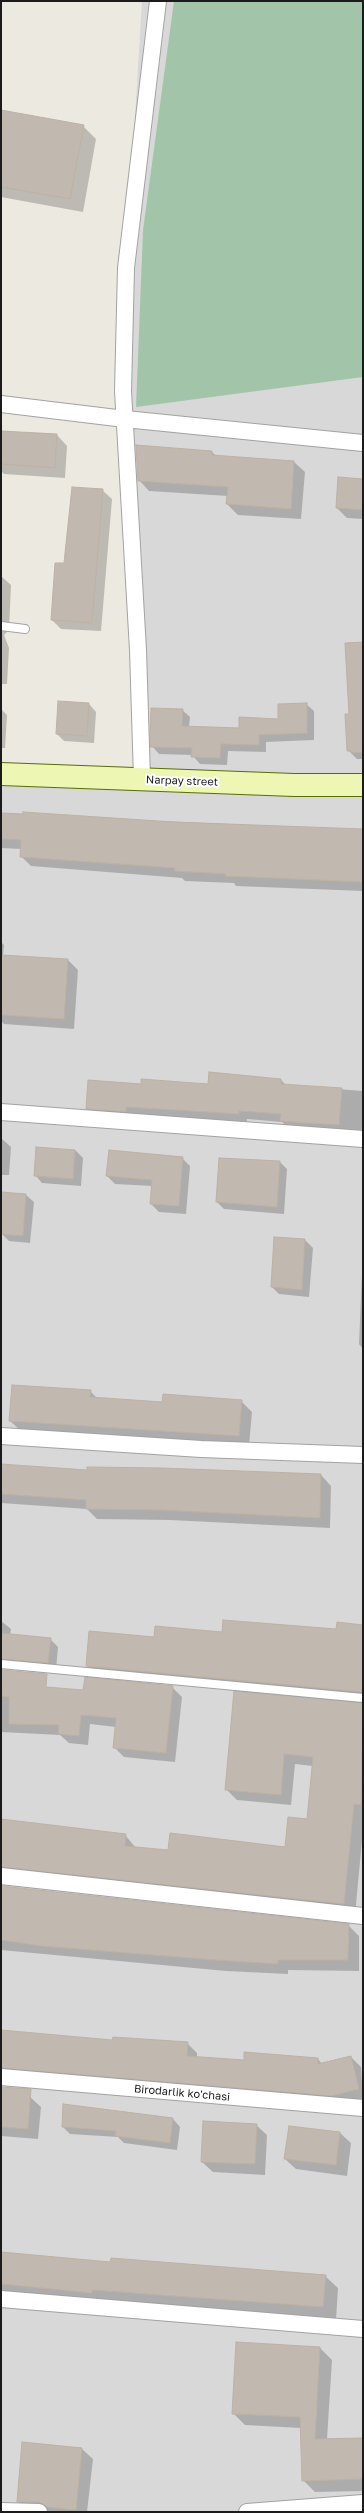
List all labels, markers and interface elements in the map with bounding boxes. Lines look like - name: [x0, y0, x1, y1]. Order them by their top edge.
- street label: Narpay street: [146, 773, 218, 789]
- street label: Birodarlik ko'chasi: [133, 2082, 231, 2104]

